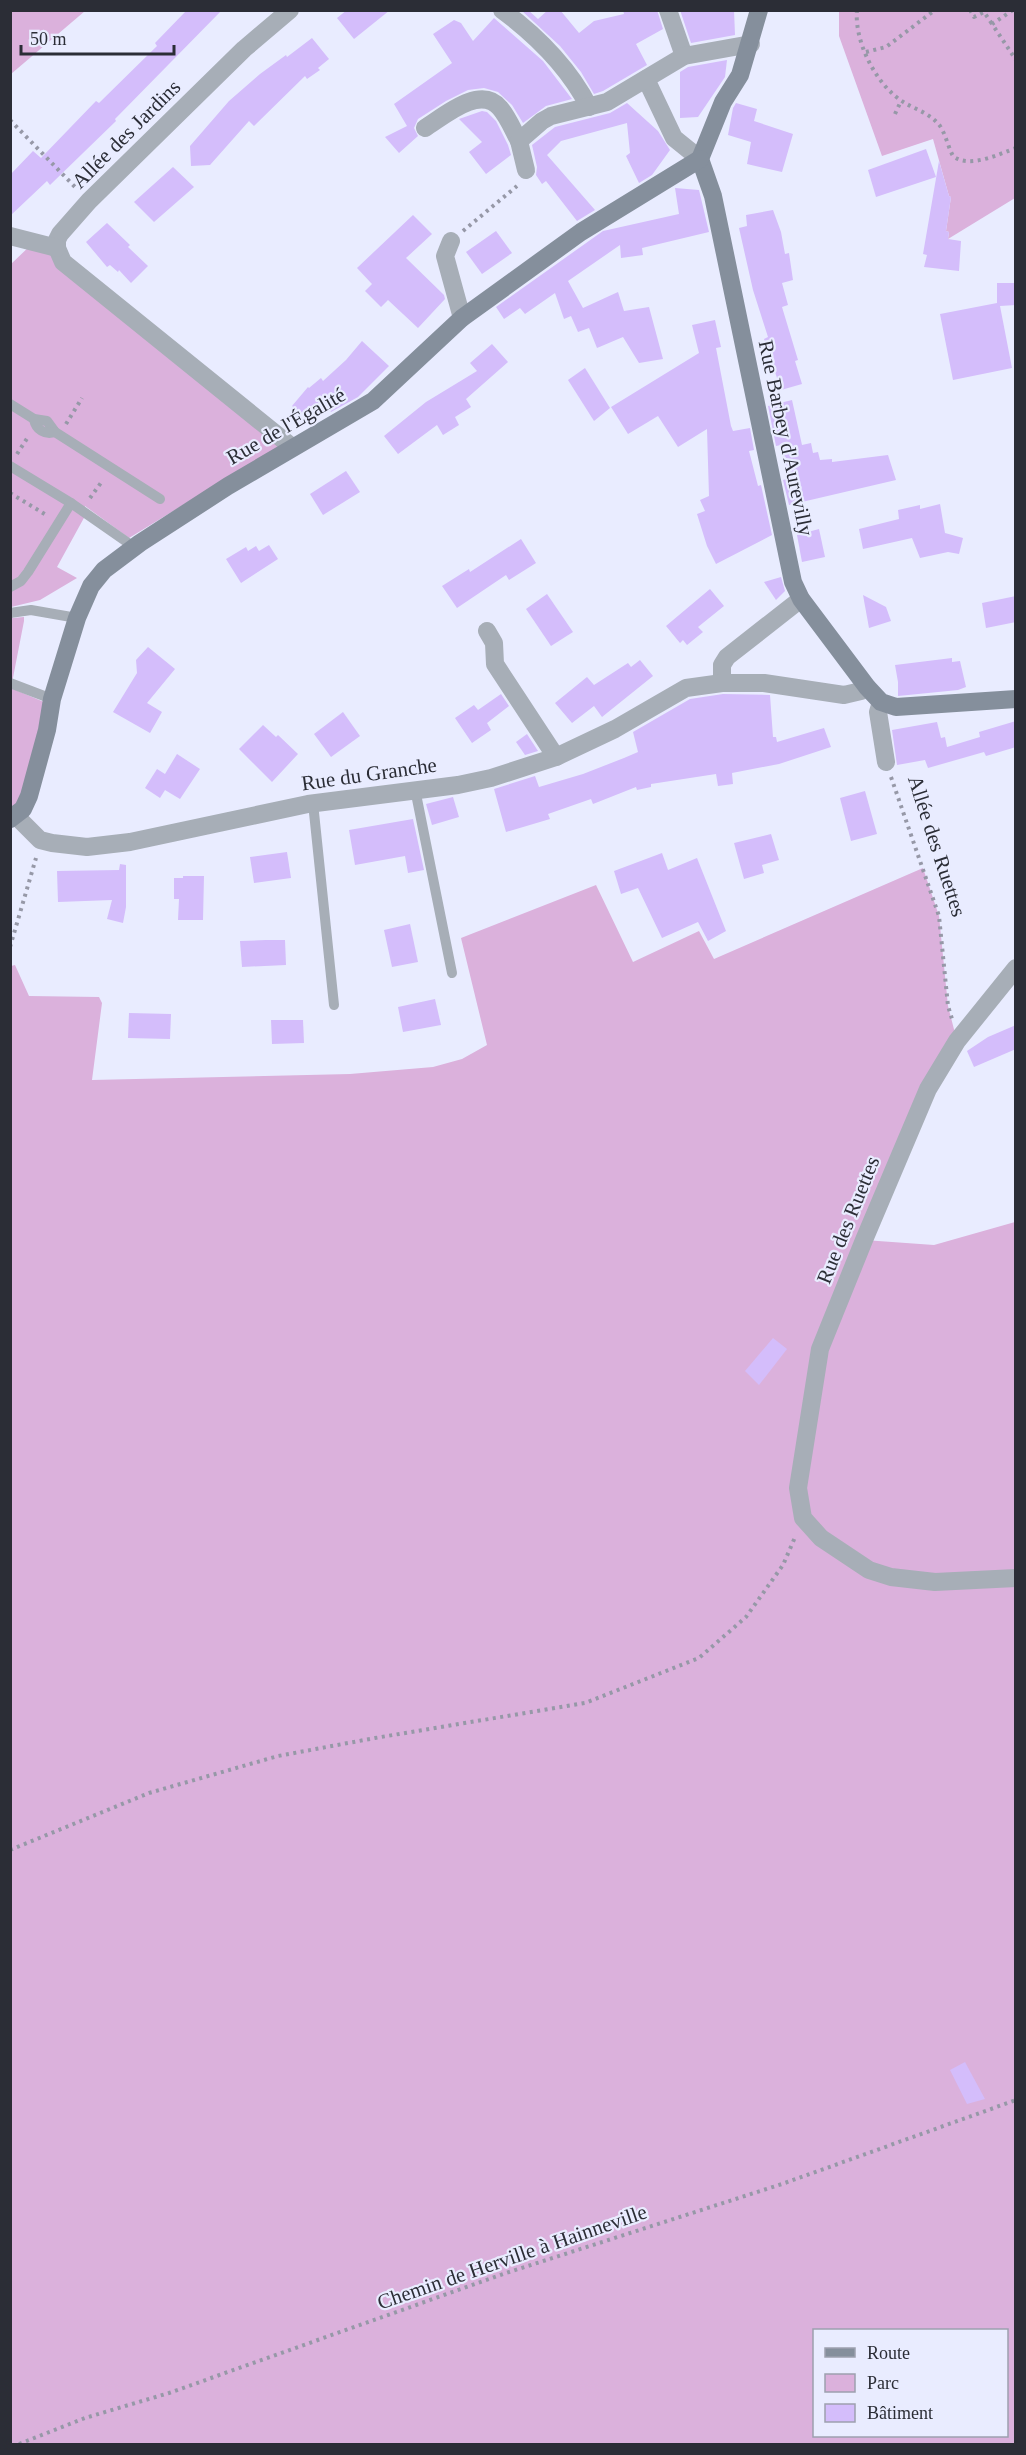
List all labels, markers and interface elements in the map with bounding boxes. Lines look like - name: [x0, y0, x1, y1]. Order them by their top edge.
- scale bar: [21, 18, 174, 56]
- text: 50 m: [30, 29, 67, 49]
- street label: Allée des Jardins: [67, 75, 185, 193]
- street label: Rue Barbey d'Aurevilly: [753, 338, 819, 539]
- street label: Rue de l'Égalité: [222, 382, 350, 470]
- street label: Rue du Granche: [300, 753, 438, 795]
- street label: Allée des Ruettes: [903, 772, 971, 920]
- street label: Rue des Ruettes: [812, 1153, 884, 1287]
- street label: Chemin de Herville à Hainneville: [374, 2200, 650, 2314]
- legend: [813, 2329, 1008, 2437]
- text: Route: [867, 2343, 910, 2363]
- text: Parc: [867, 2373, 899, 2393]
- text: Bâtiment: [867, 2403, 933, 2423]

